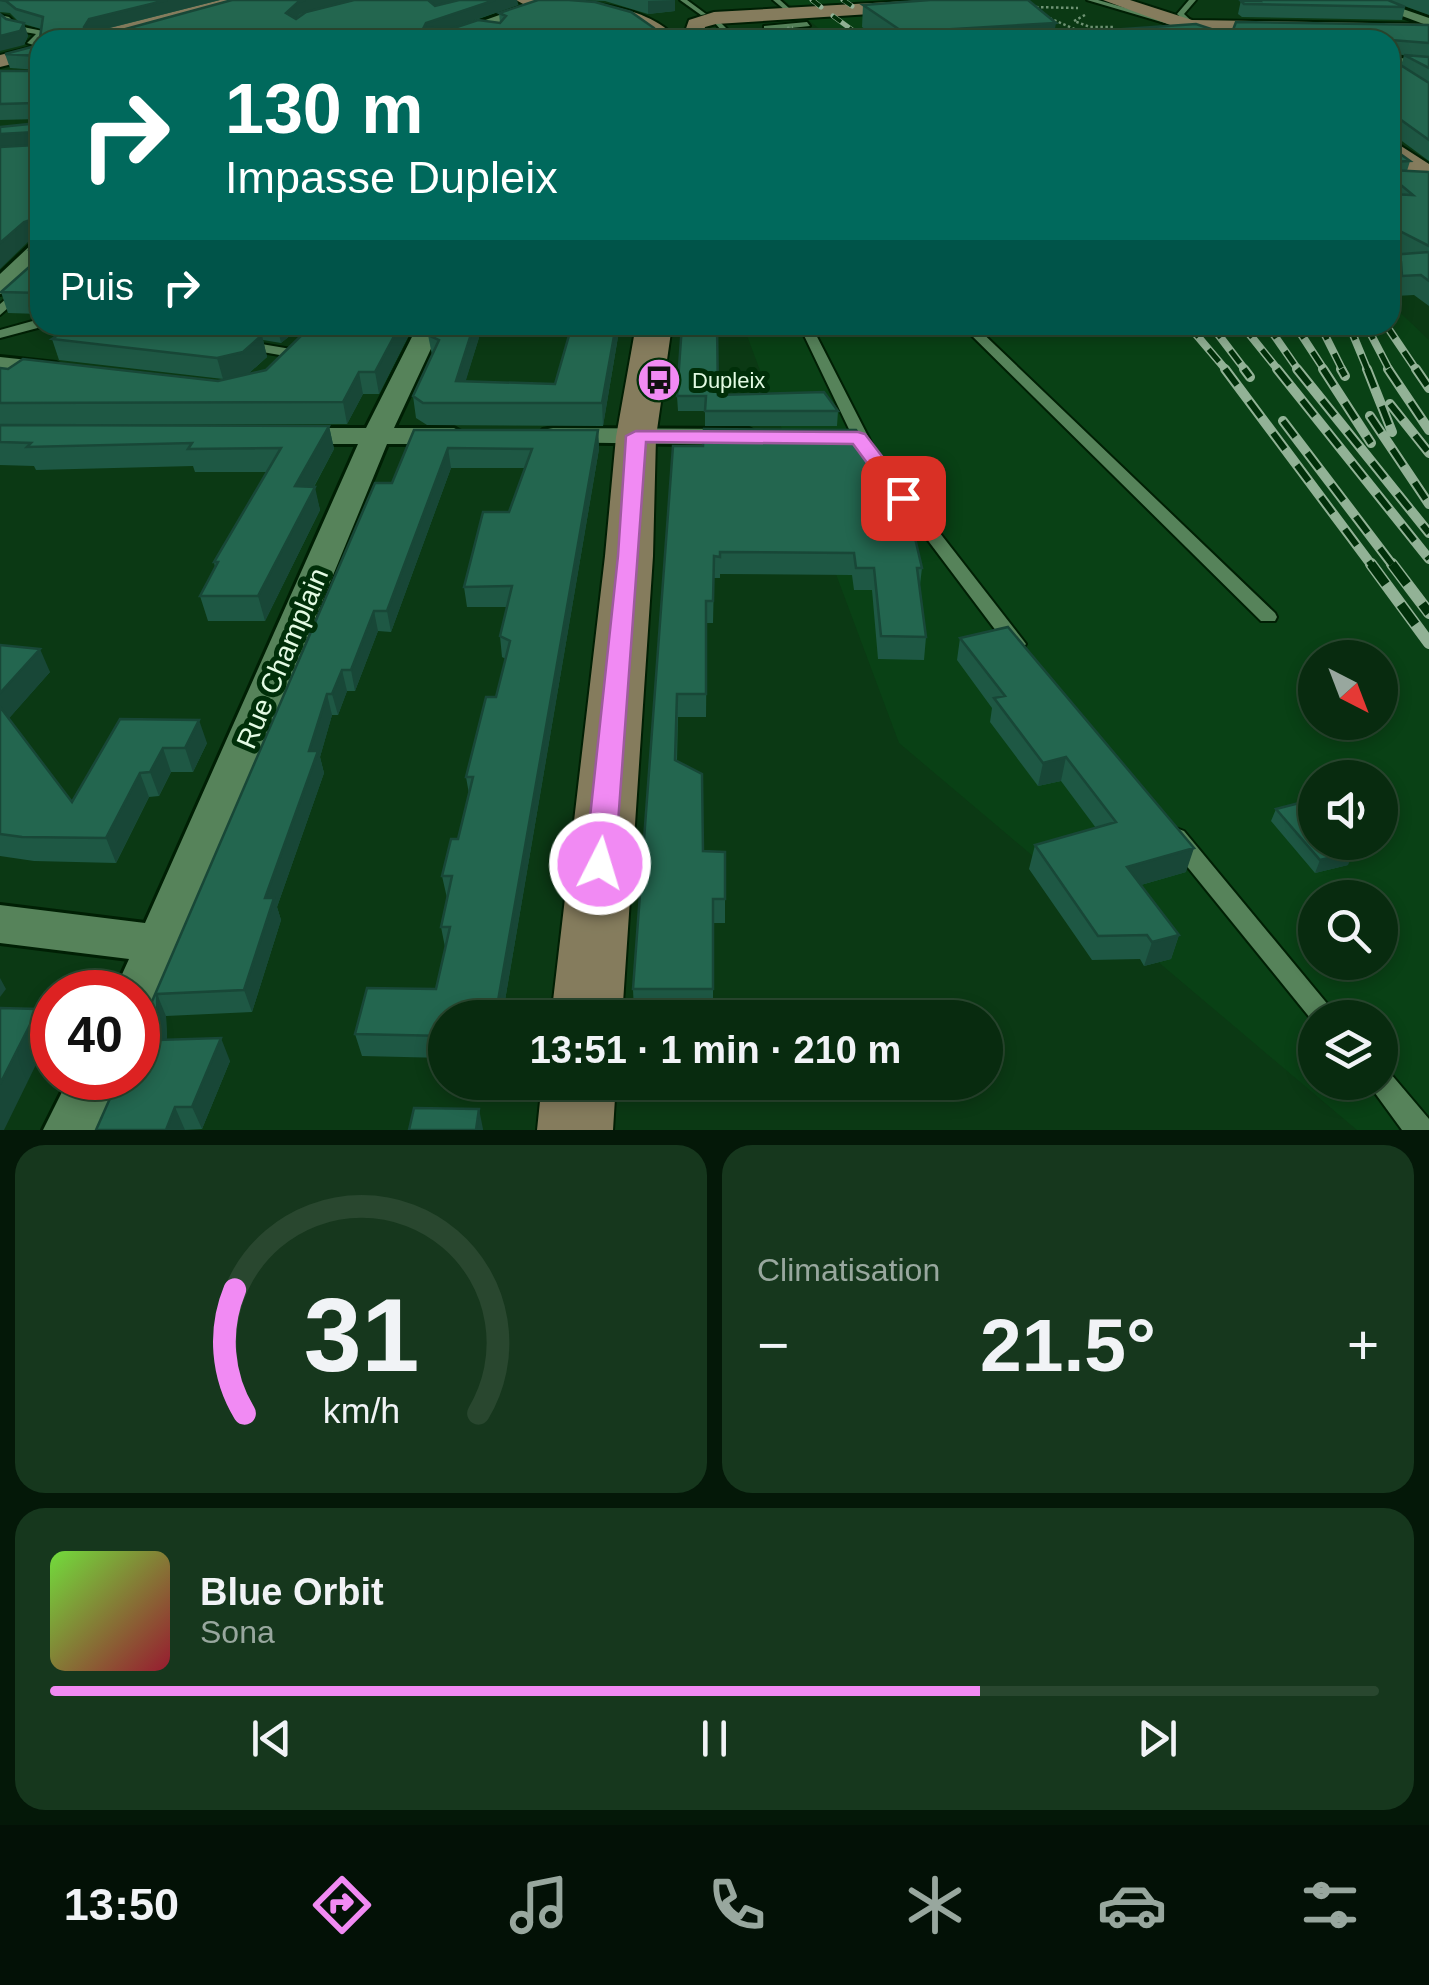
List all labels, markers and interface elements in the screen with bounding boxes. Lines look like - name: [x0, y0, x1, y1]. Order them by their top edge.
- icon: right: [60, 70, 190, 200]
- text: 130 m: [225, 70, 423, 148]
- text: Impasse Dupleix: [225, 152, 558, 203]
- icon: right: [154, 260, 209, 315]
- text: Puis: [60, 266, 134, 308]
- bus stop icon: Dupleix: [636, 357, 682, 403]
- place label: Dupleix: [692, 368, 765, 393]
- pin: [861, 456, 946, 541]
- icon: arrive: [876, 471, 931, 526]
- street label: Rue Champlain: [230, 563, 334, 753]
- north arrow: [1298, 640, 1398, 740]
- map controls: [1298, 640, 1398, 1100]
- button: sound: [1298, 760, 1398, 860]
- position arrow: [548, 812, 652, 916]
- button: search: [1298, 880, 1398, 980]
- speed limit sign: 40: [30, 970, 160, 1100]
- button: layers: [1298, 1000, 1398, 1100]
- text: 13:51 · 1 min · 210 m: [530, 1029, 901, 1071]
- text: Climatisation: [757, 1252, 940, 1288]
- text: 31: [303, 1277, 419, 1393]
- text: 21.5°: [980, 1303, 1156, 1387]
- text: −: [757, 1314, 789, 1376]
- text: +: [1347, 1314, 1379, 1376]
- text: km/h: [322, 1391, 400, 1431]
- text: Blue Orbit: [200, 1571, 384, 1613]
- text: Sona: [200, 1614, 275, 1650]
- icon: previous: [244, 1711, 299, 1766]
- icon: pause: [687, 1711, 742, 1766]
- icon: next: [1130, 1711, 1185, 1766]
- icon: directions: [307, 1870, 377, 1940]
- icon: music: [504, 1870, 574, 1940]
- icon: phone: [702, 1870, 772, 1940]
- icon: climate: [900, 1870, 970, 1940]
- icon: car: [1097, 1870, 1167, 1940]
- icon: filters: [1295, 1870, 1365, 1940]
- text: 13:50: [64, 1879, 179, 1930]

